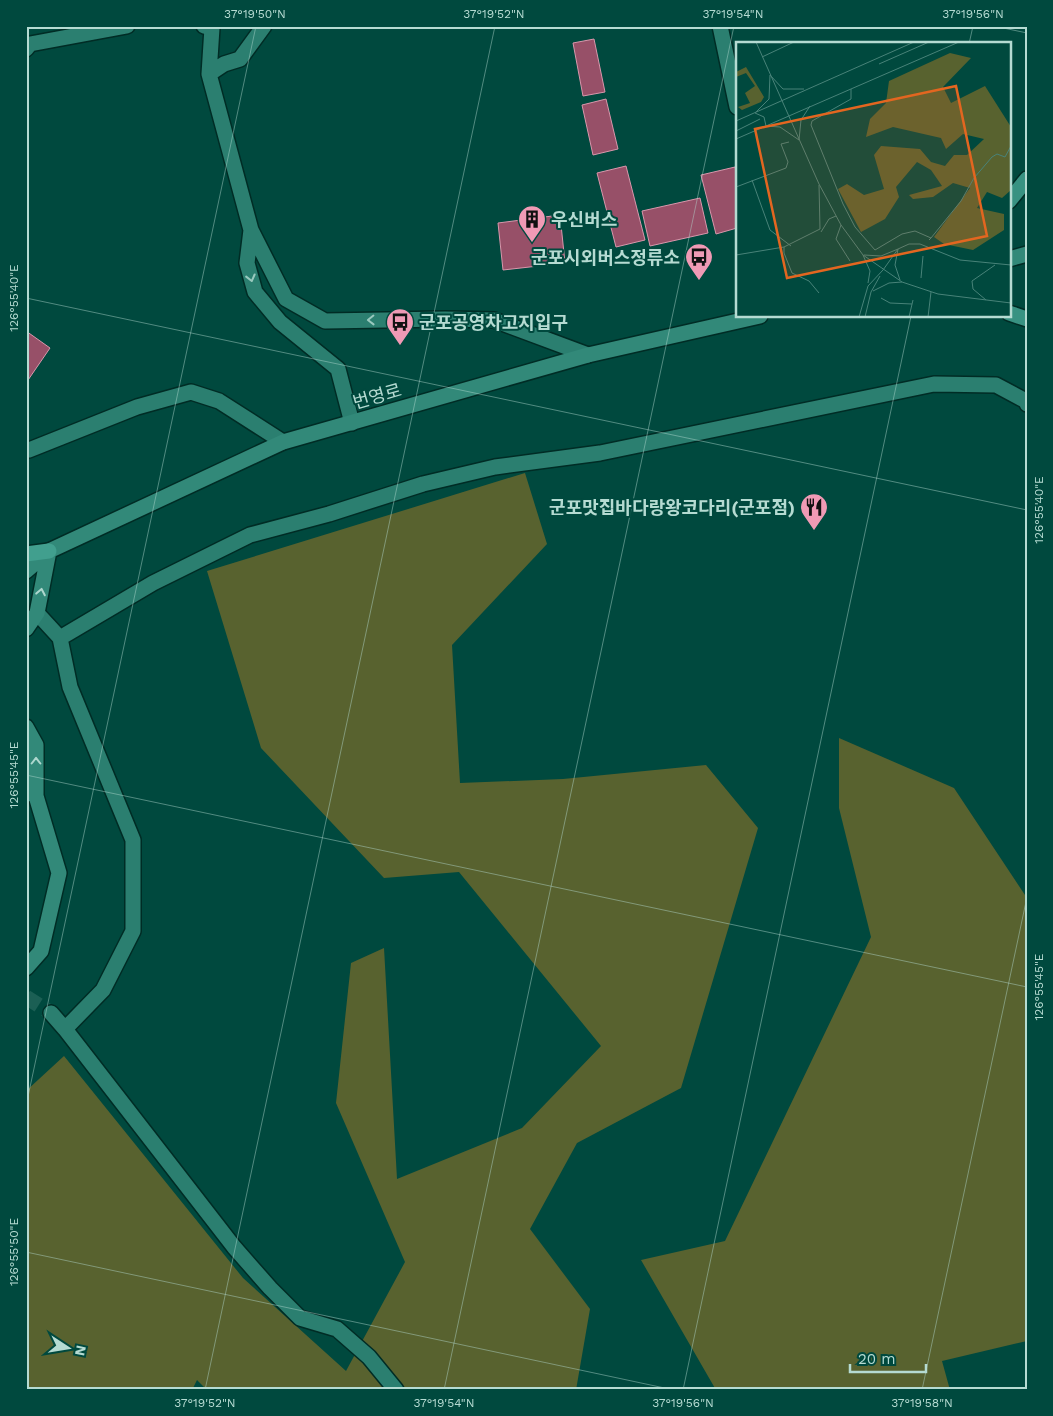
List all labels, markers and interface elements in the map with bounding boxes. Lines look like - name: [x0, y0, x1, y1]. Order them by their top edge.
- text: 37°19'50"N: [224, 7, 286, 21]
- text: 37°19'52"N: [463, 7, 525, 21]
- text: 37°19'54"N: [702, 7, 764, 21]
- text: 37°19'56"N: [942, 7, 1004, 21]
- inset map: [736, 42, 1010, 318]
- building icon: 우신버스: [517, 204, 547, 243]
- place label: 우신버스: [551, 209, 617, 230]
- bus stop icon: 군포시외버스정류소: [684, 242, 714, 281]
- place label: 군포시외버스정류소: [531, 247, 680, 268]
- text: 126°55'40"E: [7, 264, 21, 332]
- one-way arrow: [245, 274, 256, 283]
- bus stop icon: 군포공영차고지입구: [385, 307, 415, 346]
- place label: 군포공영차고지입구: [419, 312, 568, 333]
- one-way arrow: [366, 315, 374, 325]
- street label: 번영로: [350, 379, 404, 413]
- text: 126°55'40"E: [1032, 476, 1046, 544]
- restaurant icon: 군포맛집바다랑왕코다리(군포점): [799, 492, 829, 531]
- place label: 군포맛집바다랑왕코다리(군포점): [549, 497, 795, 518]
- one-way arrow: [36, 587, 46, 596]
- text: 126°55'45"E: [7, 741, 21, 809]
- one-way arrow: [31, 756, 41, 764]
- text: 126°55'45"E: [1032, 953, 1046, 1021]
- text: 126°55'50"E: [7, 1218, 21, 1286]
- north arrow: [42, 1324, 92, 1374]
- scale bar: [850, 1341, 927, 1373]
- text: N: [72, 1344, 90, 1357]
- text: 20 m: [858, 1350, 896, 1368]
- text: 37°19'52"N: [174, 1396, 236, 1410]
- text: 37°19'54"N: [413, 1396, 475, 1410]
- text: 37°19'56"N: [652, 1396, 714, 1410]
- text: 37°19'58"N: [891, 1396, 953, 1410]

